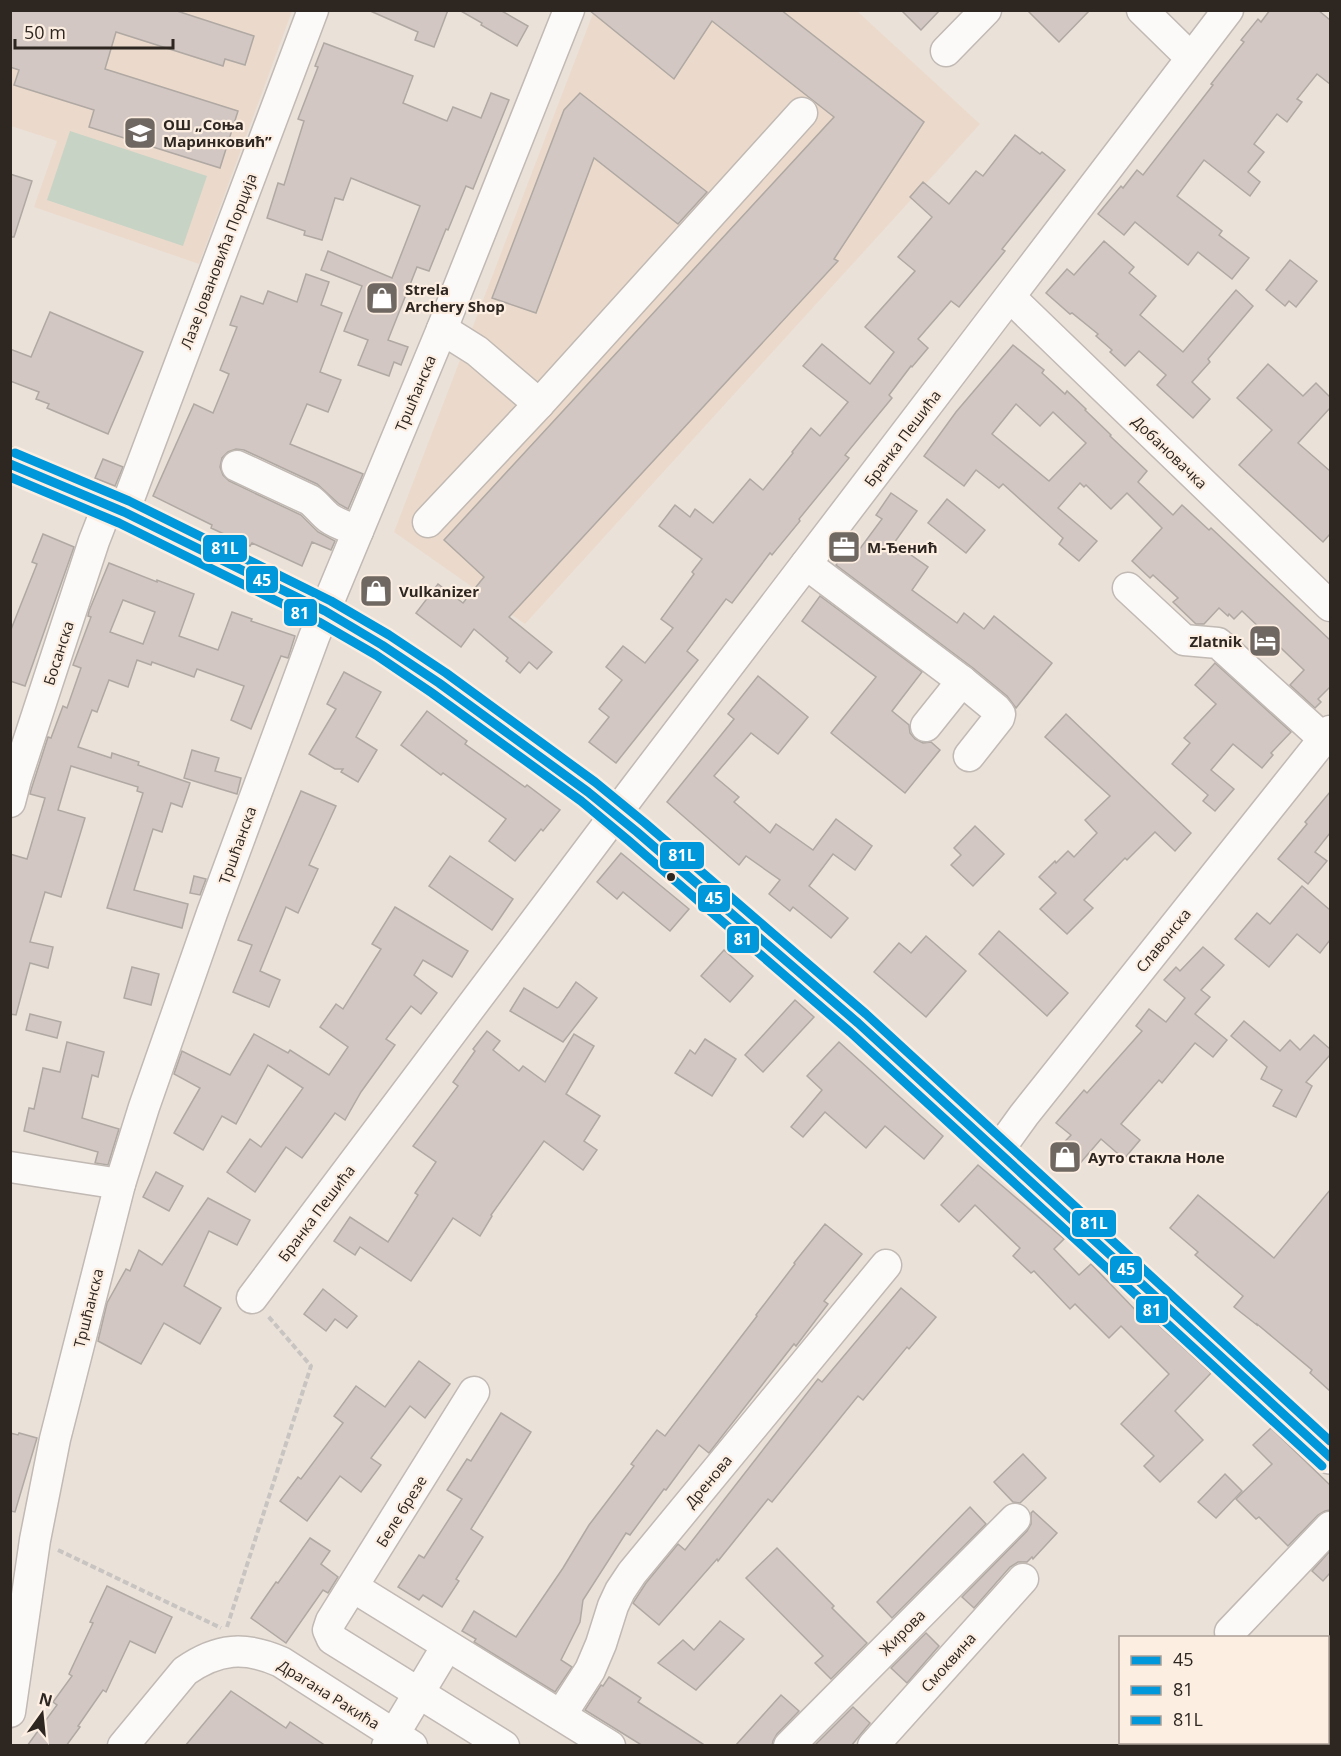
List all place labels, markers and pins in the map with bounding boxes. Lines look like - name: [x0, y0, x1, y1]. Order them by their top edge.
- place label: ОШ „Соња Маринковић”: [163, 114, 272, 151]
- school or university icon: ОШ „Соња Маринковић”: [122, 115, 158, 151]
- place label: Strela Archery Shop: [405, 279, 505, 316]
- shop icon: Strela Archery Shop: [364, 280, 400, 316]
- office icon: М-Ђенић: [826, 529, 862, 565]
- place label: М-Ђенић: [867, 537, 938, 557]
- shop icon: Vulkanizer: [358, 573, 394, 609]
- place label: Vulkanizer: [399, 581, 479, 601]
- hotel icon: Zlatnik: [1247, 623, 1283, 659]
- place label: Zlatnik: [1189, 631, 1243, 651]
- unlabelled marker: [665, 871, 677, 883]
- shop icon: Ауто стакла Ноле: [1047, 1139, 1083, 1175]
- place label: Ауто стакла Ноле: [1088, 1147, 1225, 1167]

